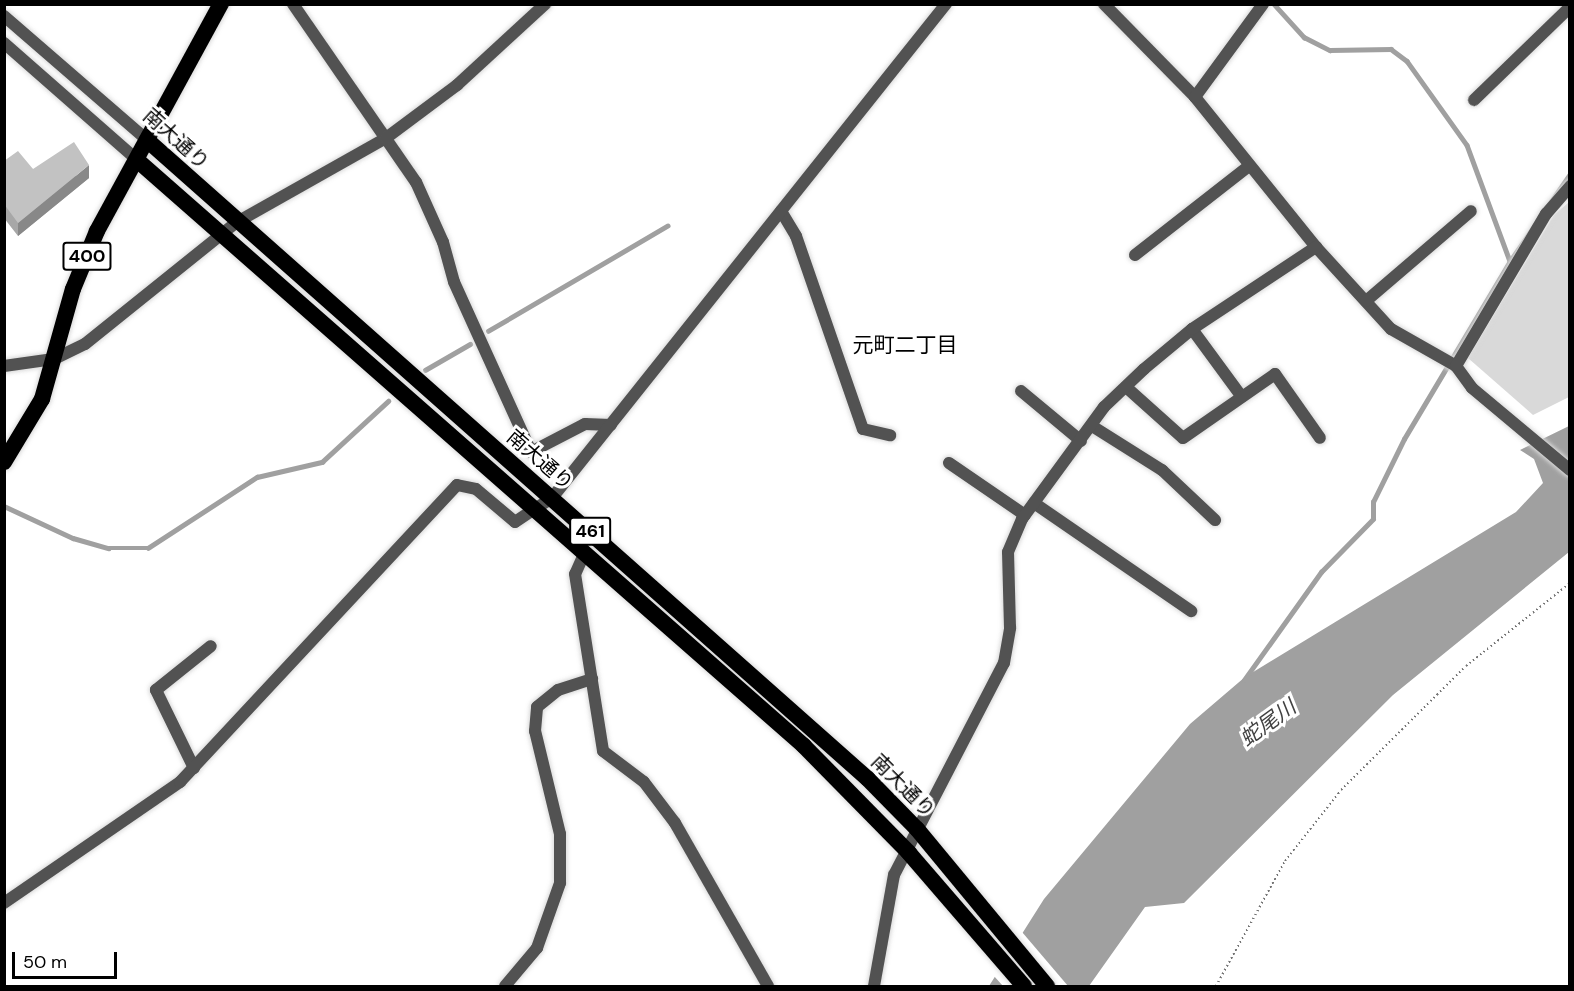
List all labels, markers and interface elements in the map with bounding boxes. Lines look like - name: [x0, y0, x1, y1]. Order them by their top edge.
- street label: 南大通り: [138, 103, 214, 175]
- road number: 400: [62, 241, 112, 271]
- district label: 元町二丁目: [853, 332, 957, 358]
- street label: 南大通り: [502, 425, 578, 495]
- road number: 461: [569, 516, 611, 546]
- water label: 蛇尾川: [1235, 694, 1301, 752]
- street label: 南大通り: [866, 749, 940, 823]
- scale bar: [15, 940, 120, 978]
- text: 50 m: [23, 950, 67, 974]

